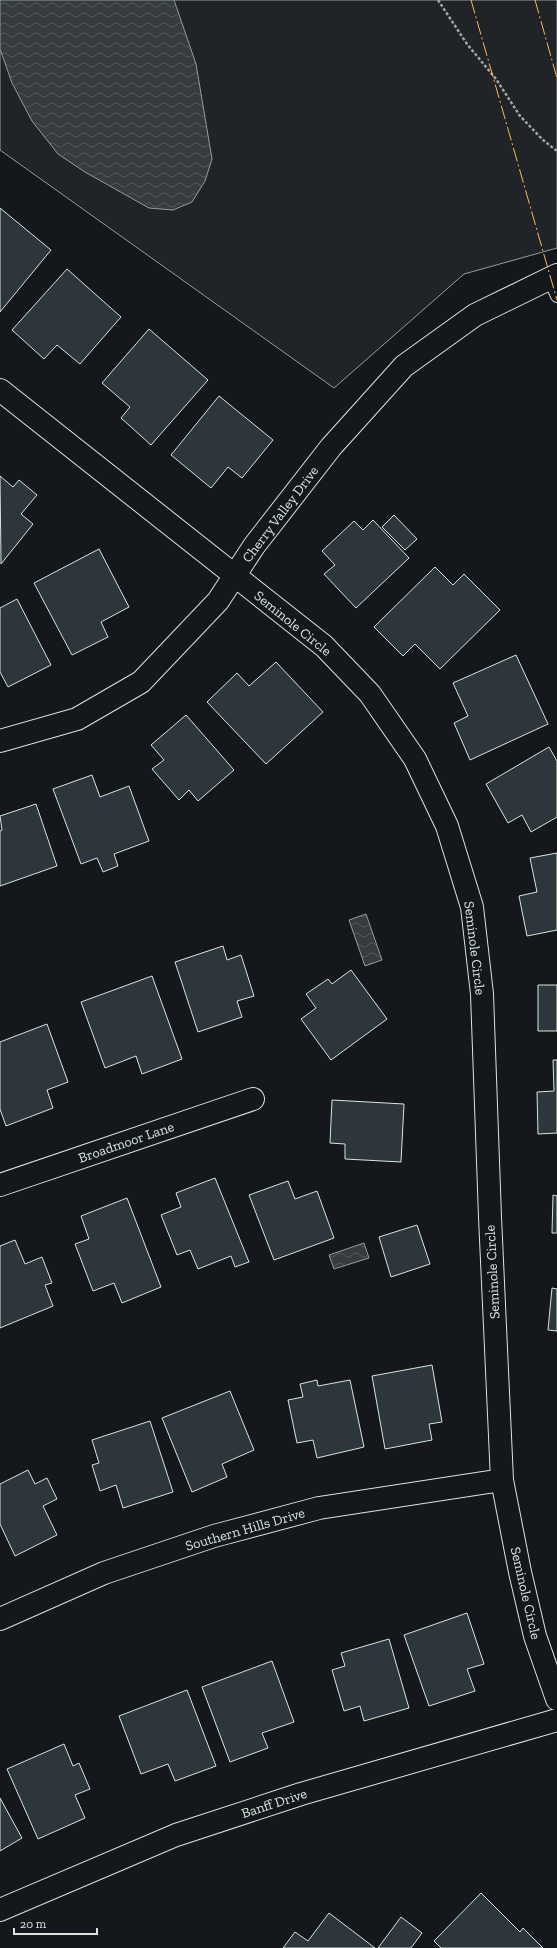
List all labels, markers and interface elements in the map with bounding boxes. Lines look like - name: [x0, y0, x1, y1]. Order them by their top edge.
- street label: Cherry Valley Drive: [239, 462, 322, 566]
- street label: Seminole Circle: [251, 587, 335, 660]
- street label: Seminole Circle: [460, 900, 489, 996]
- street label: Broadmoor Lane: [76, 1118, 177, 1167]
- street label: Seminole Circle: [482, 1224, 503, 1320]
- street label: Southern Hills Drive: [183, 1504, 307, 1555]
- street label: Seminole Circle: [507, 1545, 544, 1641]
- street label: Banff Drive: [239, 1785, 310, 1822]
- scale bar: [14, 1910, 97, 1936]
- text: 20 m: [20, 1917, 47, 1931]

